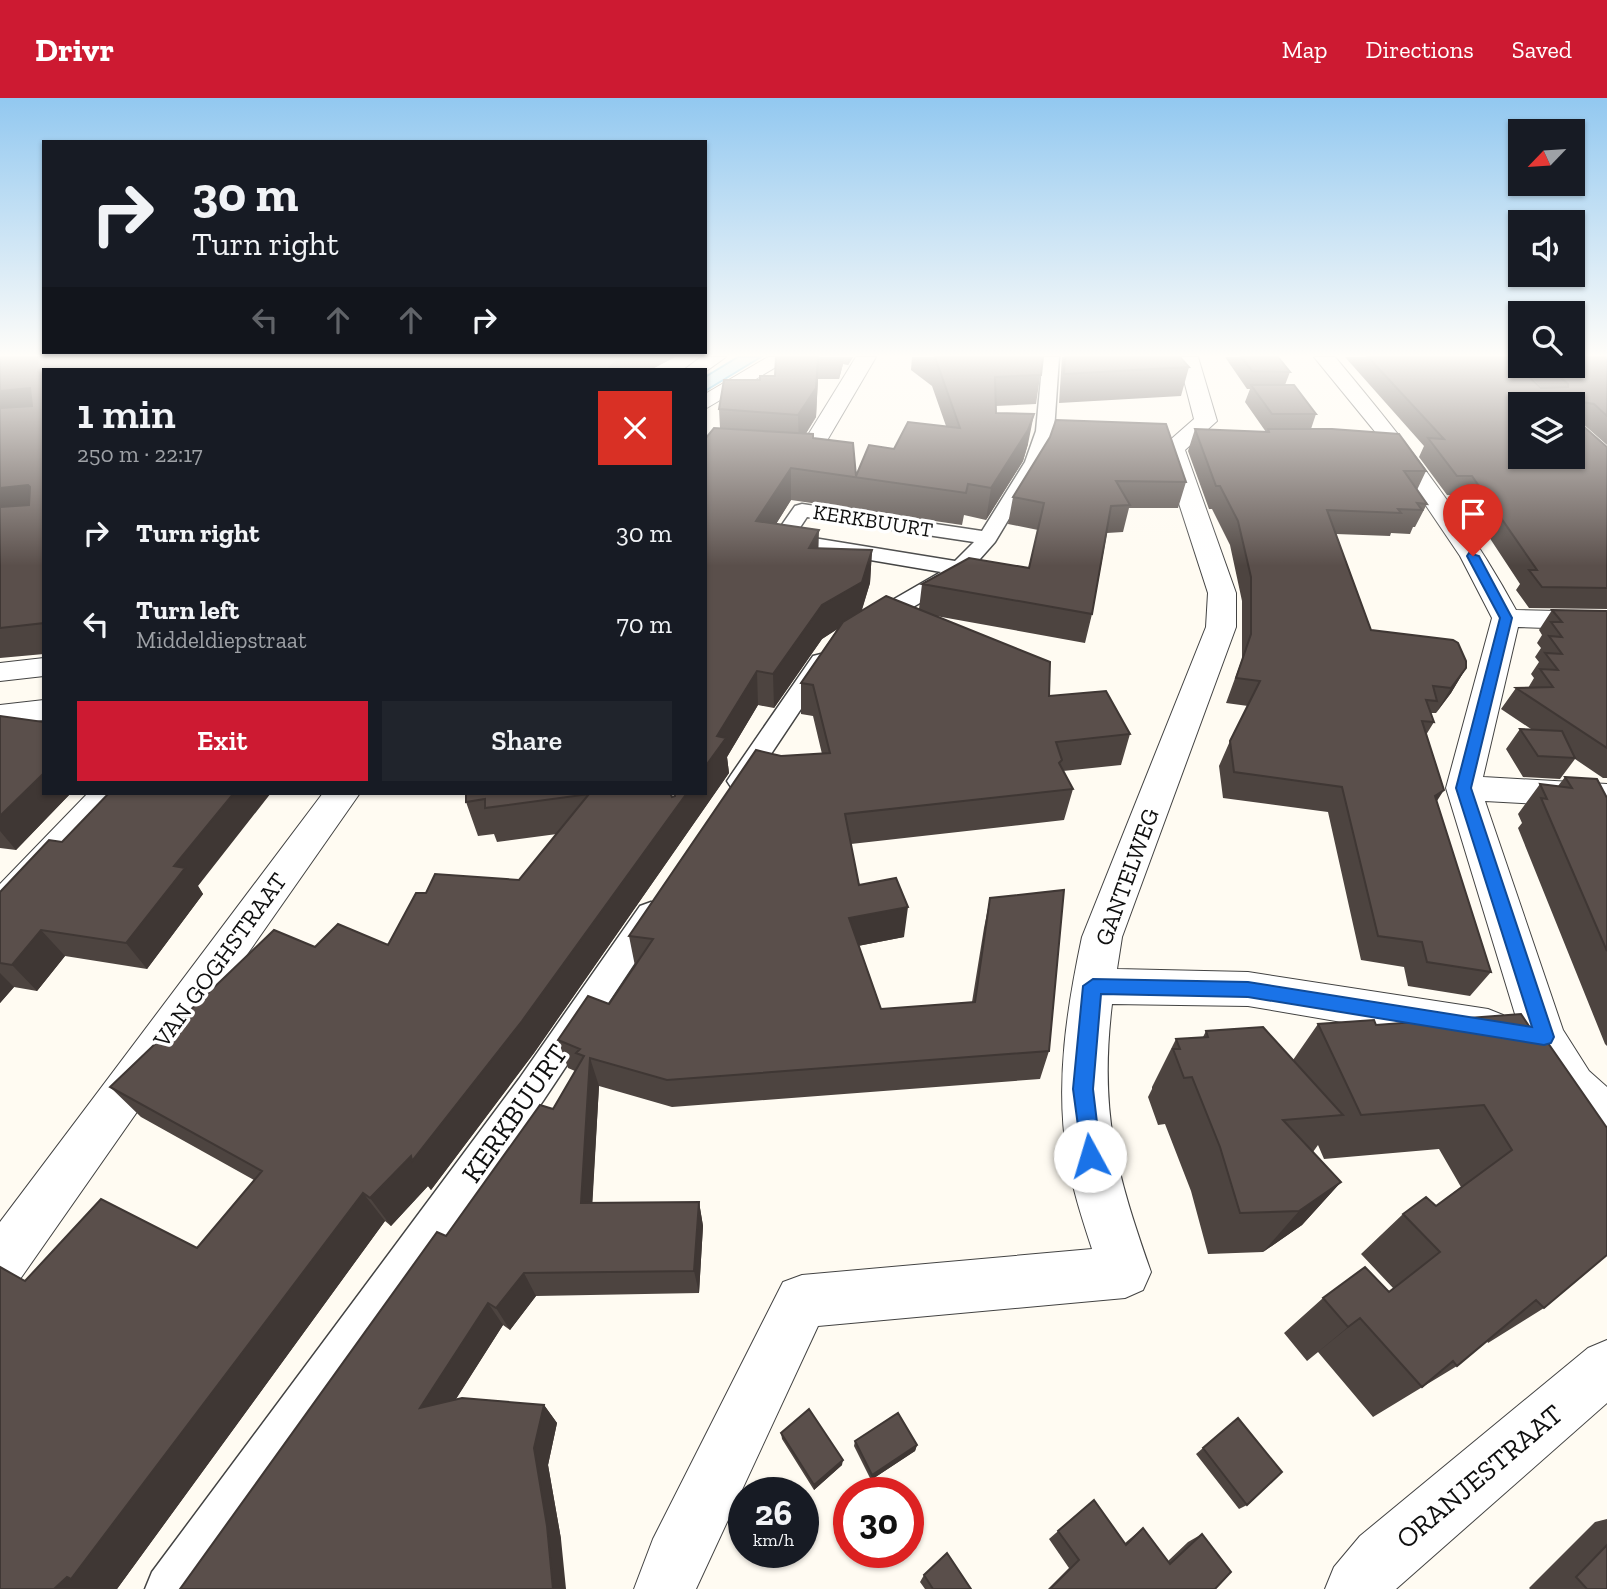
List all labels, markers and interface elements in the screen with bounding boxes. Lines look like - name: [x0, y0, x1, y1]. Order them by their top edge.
- text: Drivr: [35, 30, 114, 69]
- text: Map: [1282, 35, 1328, 64]
- text: Directions: [1366, 35, 1474, 64]
- text: Saved: [1512, 35, 1572, 64]
- north arrow: [1508, 119, 1586, 196]
- map controls: [1508, 119, 1585, 469]
- text: 30 m: [192, 165, 298, 224]
- icon: right: [77, 168, 168, 259]
- button: sound: [1508, 210, 1585, 287]
- text: Turn right: [192, 225, 339, 263]
- icon: left: [246, 301, 284, 339]
- icon: ahead: [319, 301, 357, 339]
- icon: ahead: [392, 301, 430, 339]
- icon: right: [465, 301, 503, 339]
- button: search: [1508, 301, 1585, 378]
- text: 1 min: [77, 388, 176, 439]
- button: close: [598, 391, 672, 465]
- button: layers: [1508, 392, 1585, 469]
- text: 250 m · 22:17: [77, 440, 203, 468]
- pin: [1443, 484, 1503, 556]
- icon: arrive: [1454, 495, 1492, 533]
- street label: KERKBUURT: [811, 499, 935, 542]
- icon: right: [77, 514, 115, 552]
- text: Turn right: [136, 517, 259, 549]
- text: 30 m: [616, 517, 672, 549]
- text: Turn left: [136, 594, 239, 626]
- icon: left: [77, 605, 115, 643]
- text: 70 m: [616, 608, 672, 640]
- text: Middeldiepstraat: [136, 626, 306, 654]
- button: Exit: [77, 701, 368, 781]
- button: Share: [382, 701, 672, 781]
- street label: GANTELWEG: [1088, 804, 1165, 949]
- street label: VAN GOGHSTRAAT: [146, 867, 293, 1053]
- street label: KERKBUURT: [455, 1038, 574, 1189]
- position arrow: [1053, 1119, 1127, 1193]
- street label: ORANJESTRAAT: [1390, 1397, 1569, 1555]
- speed limit sign: 30: [833, 1477, 924, 1568]
- text: 26: [755, 1492, 792, 1534]
- text: km/h: [753, 1529, 794, 1551]

